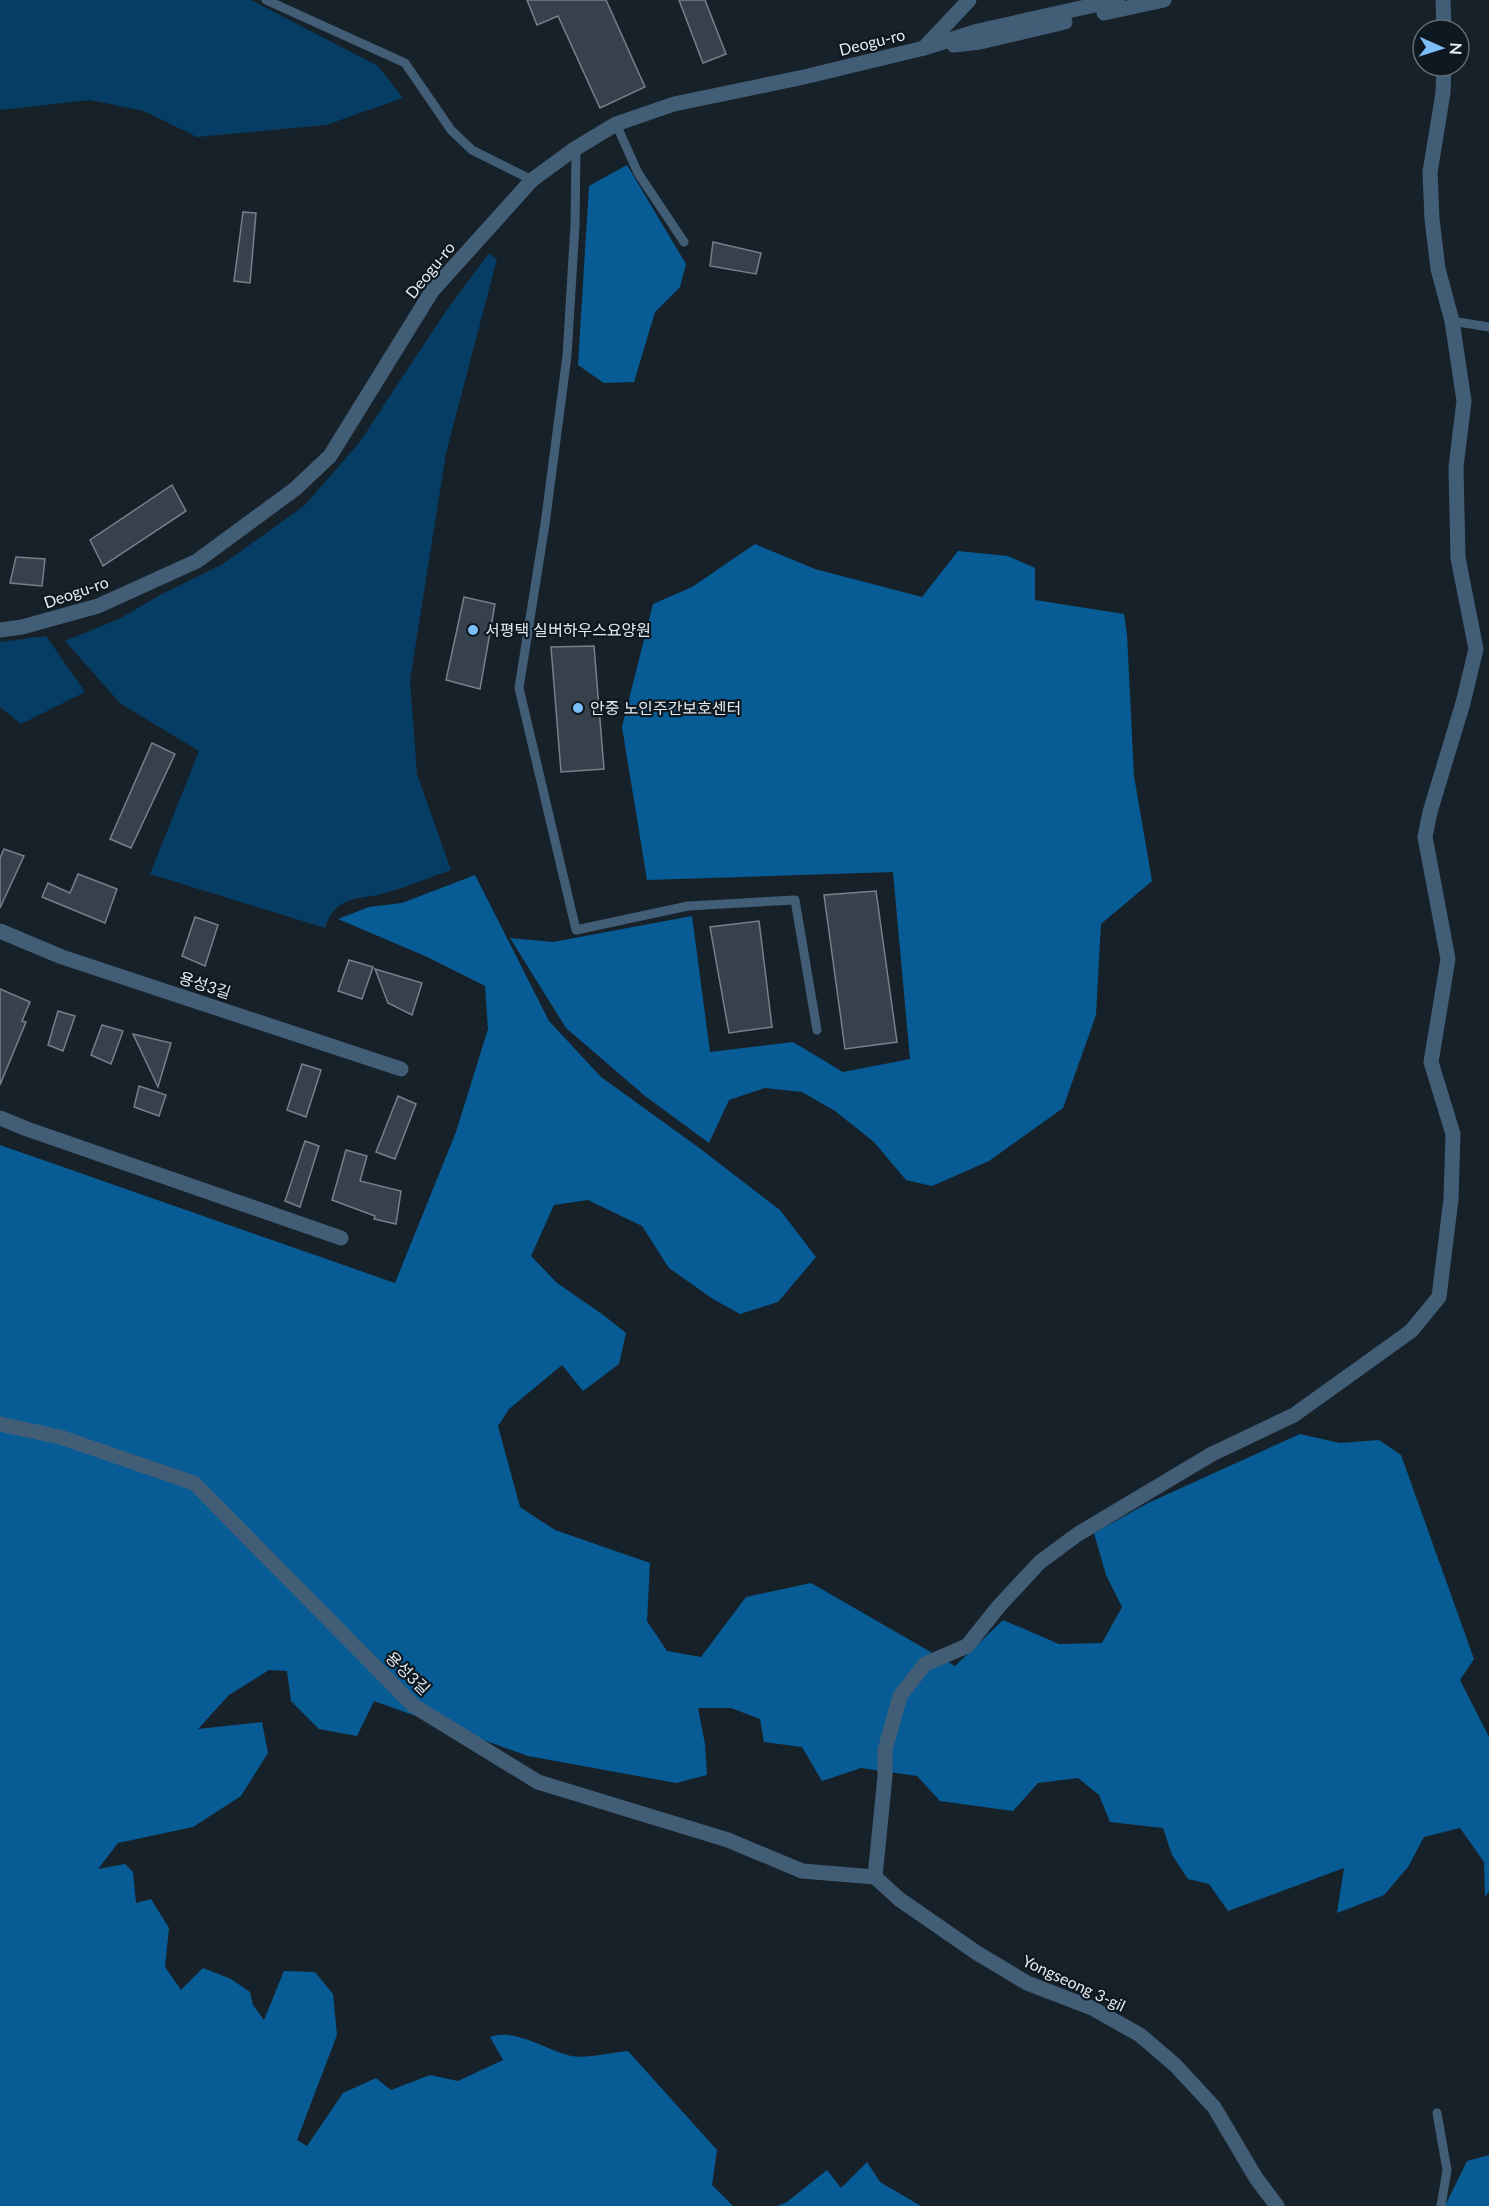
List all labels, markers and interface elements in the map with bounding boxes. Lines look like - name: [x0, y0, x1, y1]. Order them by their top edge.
- north arrow: [1411, 18, 1471, 78]
- street label: Deogu-ro: [837, 24, 907, 59]
- text: N: [1447, 42, 1466, 55]
- street label: Deogu-ro: [401, 238, 458, 302]
- street label: Deogu-ro: [41, 572, 111, 611]
- place label: 서평택 실버하우스요양원: [485, 620, 651, 639]
- marker: 서평택 실버하우스요양원: [466, 623, 480, 637]
- place label: 안중 노인주간보호센터: [590, 698, 741, 717]
- marker: 안중 노인주간보호센터: [571, 701, 585, 715]
- street label: 용성3길: [177, 967, 234, 1002]
- street label: 용성3길: [383, 1647, 434, 1698]
- street label: Yongseong 3-gil: [1020, 1950, 1129, 2015]

